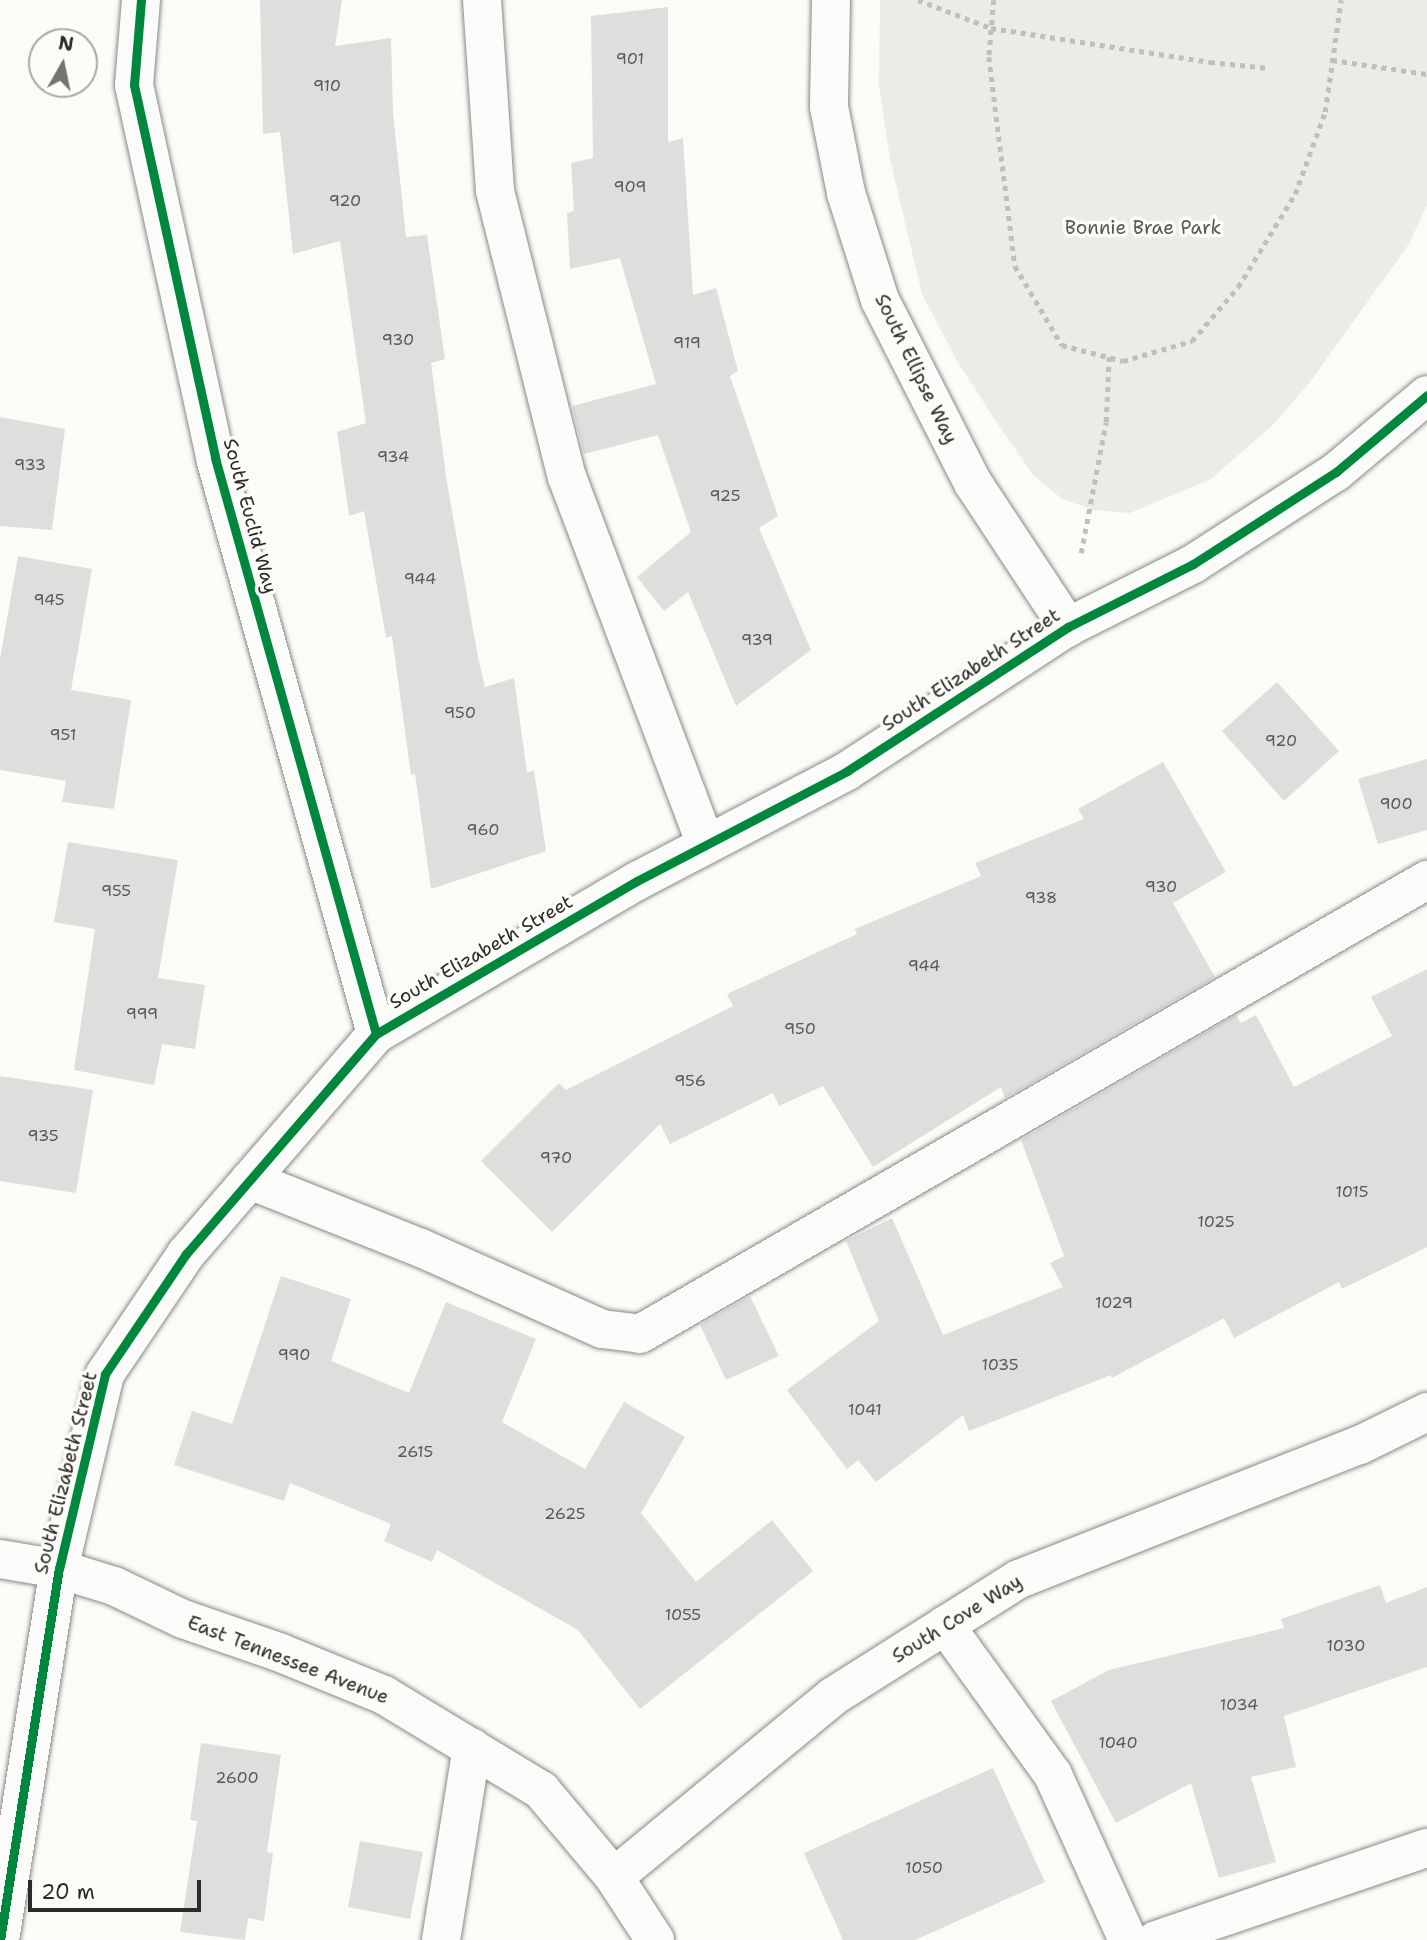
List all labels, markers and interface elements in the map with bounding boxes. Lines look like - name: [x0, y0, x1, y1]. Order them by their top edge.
- north arrow: [28, 28, 98, 98]
- text: N: [57, 30, 75, 57]
- house number: 901: [616, 49, 644, 69]
- house number: 910: [313, 76, 341, 96]
- house number: 909: [614, 177, 646, 197]
- house number: 920: [329, 191, 361, 211]
- park label: Bonnie Brae Park: [1065, 217, 1221, 239]
- street label: South Ellipse Way: [870, 290, 962, 448]
- house number: 930: [382, 330, 414, 350]
- house number: 919: [673, 333, 701, 353]
- street label: South Euclid Way: [218, 436, 282, 596]
- house number: 934: [377, 447, 409, 467]
- house number: 933: [14, 455, 46, 475]
- house number: 925: [709, 486, 741, 506]
- house number: 944: [404, 569, 436, 589]
- house number: 945: [33, 590, 65, 610]
- street label: South Elizabeth Street: [878, 604, 1064, 736]
- house number: 939: [741, 630, 773, 650]
- house number: 950: [444, 703, 476, 723]
- house number: 951: [50, 725, 76, 745]
- house number: 920: [1265, 731, 1297, 751]
- house number: 900: [1379, 794, 1413, 814]
- house number: 960: [467, 820, 499, 840]
- house number: 930: [1145, 877, 1177, 897]
- house number: 955: [101, 881, 131, 901]
- house number: 938: [1025, 888, 1057, 908]
- street label: South Elizabeth Street: [385, 890, 577, 1014]
- house number: 944: [908, 956, 940, 976]
- house number: 999: [126, 1004, 158, 1024]
- house number: 950: [784, 1019, 816, 1039]
- house number: 956: [674, 1071, 706, 1091]
- house number: 935: [28, 1126, 58, 1146]
- house number: 970: [540, 1148, 572, 1168]
- house number: 1015: [1335, 1182, 1369, 1202]
- house number: 1025: [1197, 1212, 1235, 1232]
- house number: 1029: [1095, 1293, 1133, 1313]
- house number: 990: [278, 1345, 310, 1365]
- house number: 1035: [981, 1355, 1019, 1375]
- street label: South Elizabeth Street: [30, 1369, 102, 1577]
- house number: 1041: [848, 1400, 882, 1420]
- house number: 2615: [397, 1442, 433, 1462]
- house number: 2625: [544, 1504, 586, 1524]
- street label: South Cove Way: [888, 1570, 1026, 1668]
- house number: 1055: [665, 1605, 701, 1625]
- street label: East Tennessee Avenue: [184, 1611, 392, 1709]
- house number: 1030: [1327, 1636, 1365, 1656]
- house number: 1034: [1220, 1695, 1258, 1715]
- house number: 1040: [1098, 1733, 1138, 1753]
- house number: 2600: [215, 1768, 259, 1788]
- house number: 1050: [905, 1858, 943, 1878]
- scale bar: [32, 1867, 205, 1911]
- text: 20 m: [41, 1878, 95, 1906]

